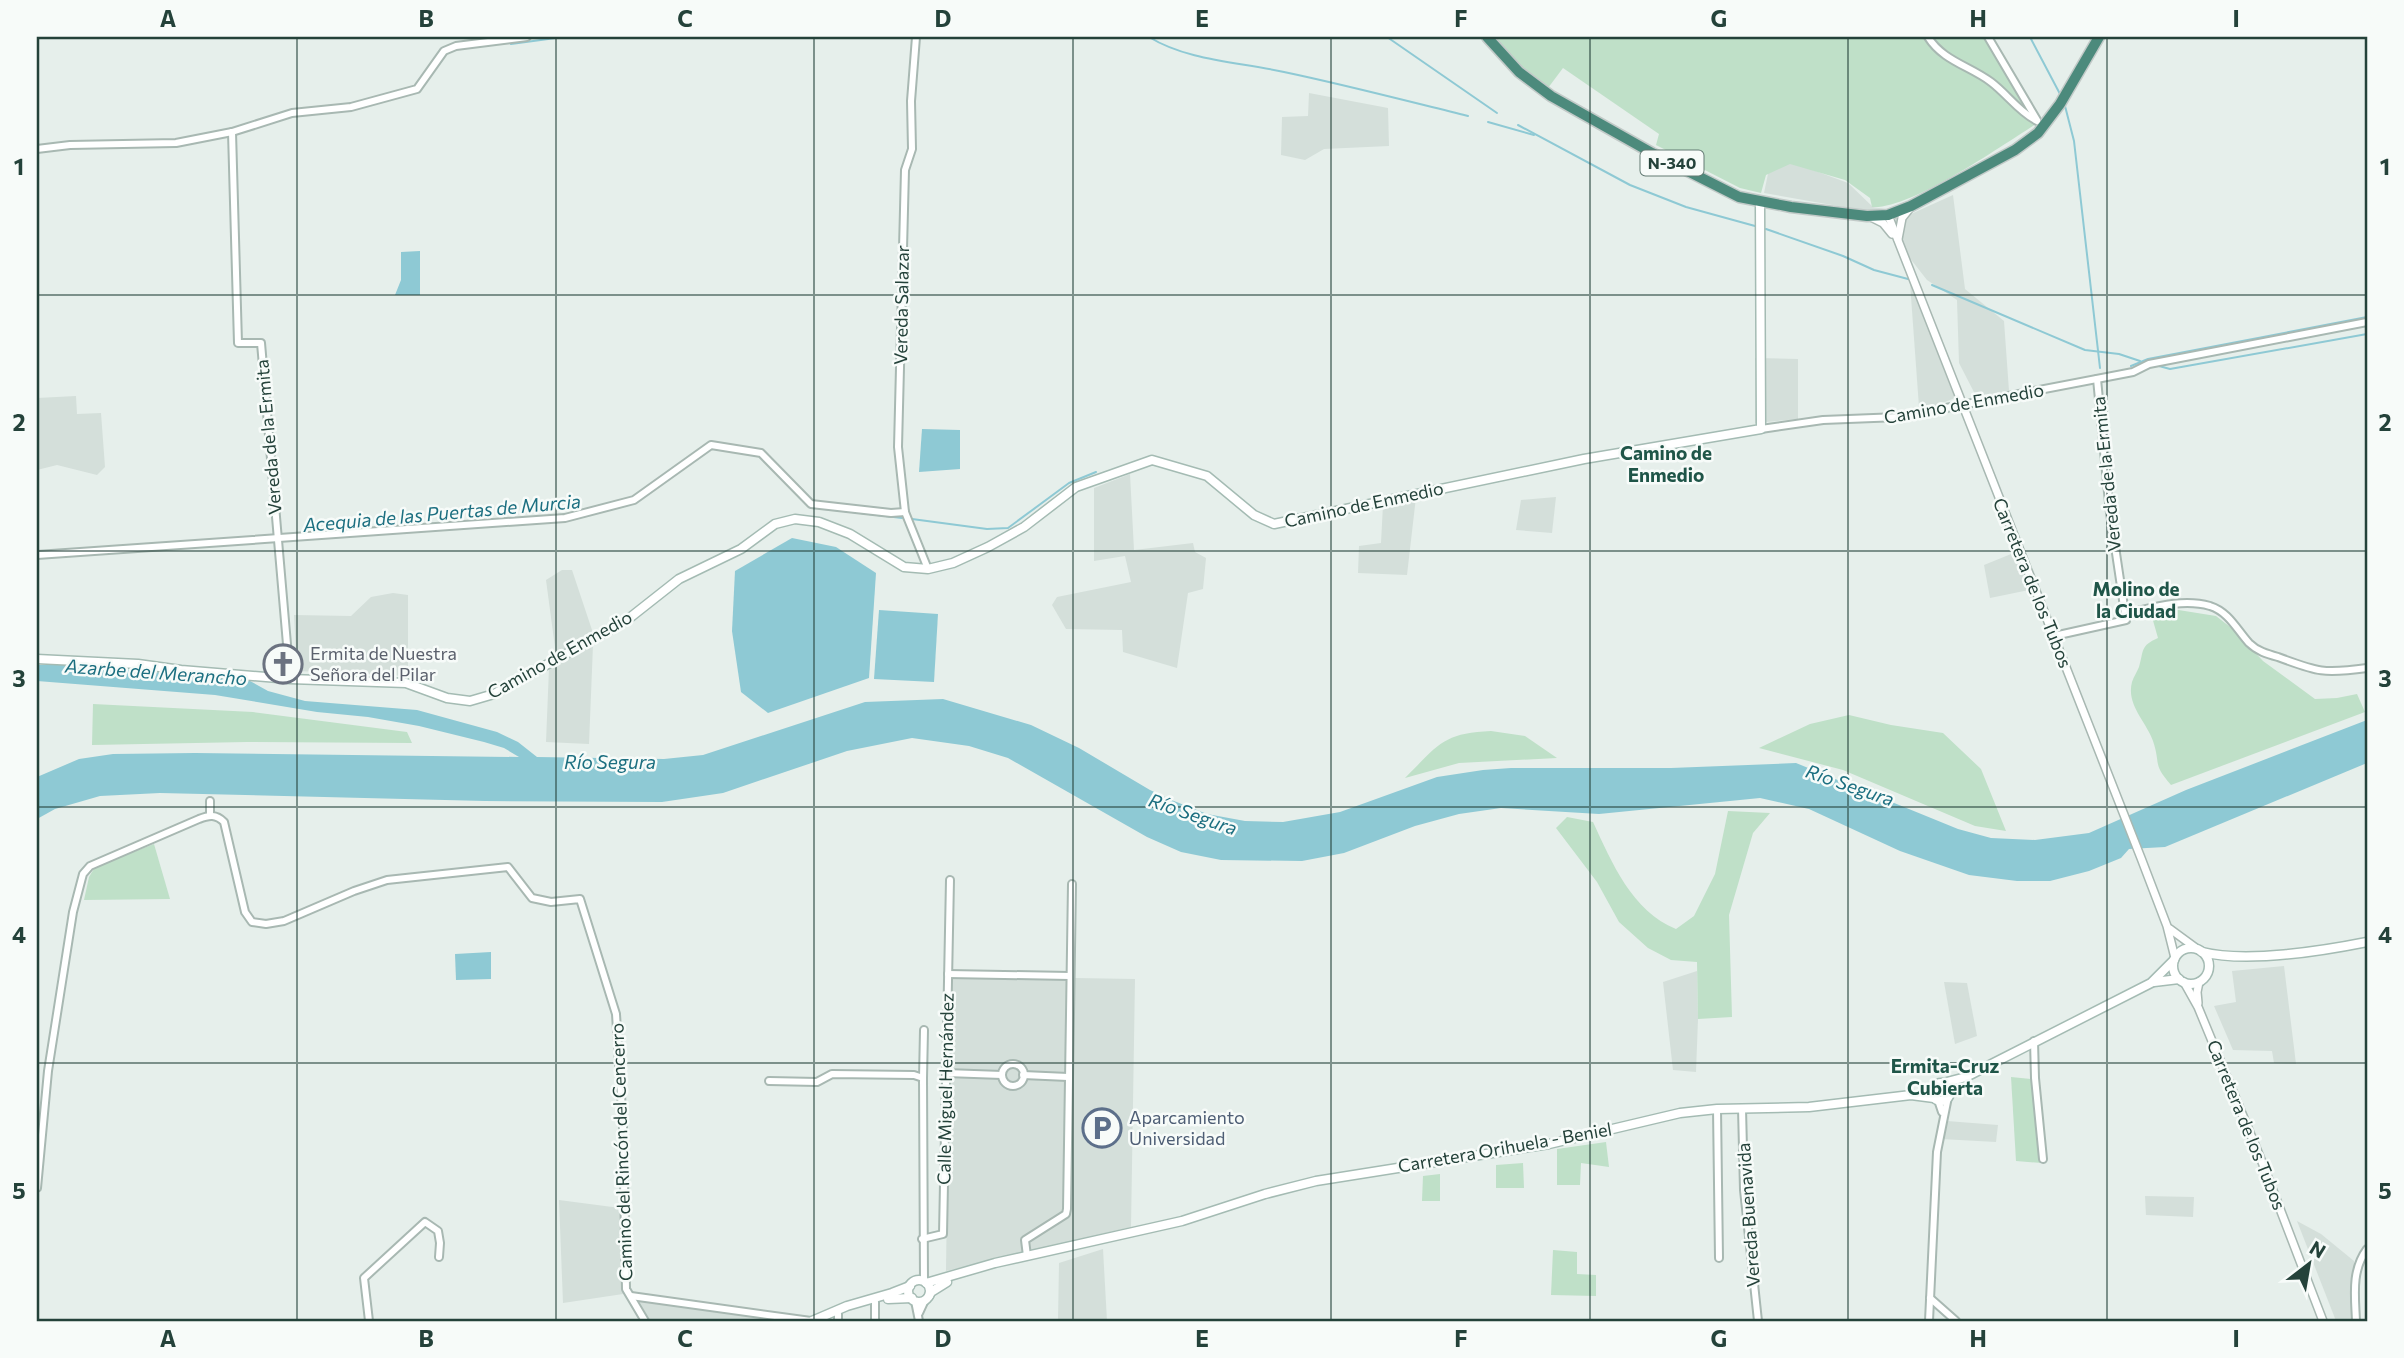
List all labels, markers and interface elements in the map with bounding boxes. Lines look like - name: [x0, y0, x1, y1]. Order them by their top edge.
- text: A: [160, 4, 177, 32]
- text: B: [418, 4, 434, 32]
- text: C: [677, 4, 693, 32]
- text: D: [935, 4, 952, 32]
- text: E: [1195, 4, 1209, 32]
- text: F: [1454, 4, 1468, 32]
- text: G: [1711, 4, 1727, 32]
- text: H: [1969, 4, 1987, 32]
- text: I: [2232, 4, 2240, 32]
- road number: N-340: [1640, 150, 1704, 176]
- text: 1: [14, 152, 24, 180]
- text: 1: [2380, 152, 2390, 180]
- street label: Vereda Salazar: [889, 245, 913, 365]
- street label: Vereda de la Ermita: [250, 358, 286, 516]
- street label: Camino de Enmedio: [1882, 378, 2045, 428]
- street label: Vereda de la Ermita: [2087, 395, 2125, 553]
- text: 2: [12, 408, 26, 436]
- text: 2: [2378, 408, 2392, 436]
- district label: Camino de Enmedio: [1620, 441, 1712, 486]
- street label: Camino de Enmedio: [1282, 476, 1445, 532]
- water label: Acequia de las Puertas de Murcia: [301, 489, 582, 536]
- street label: Carretera de los Tubos: [1989, 494, 2077, 671]
- district label: Molino de la Ciudad: [2092, 577, 2180, 622]
- street label: Camino de Enmedio: [483, 605, 636, 703]
- place label: Ermita de Nuestra Señora del Pilar: [310, 642, 457, 685]
- church icon: Ermita de Nuestra Señora del Pilar: [262, 643, 304, 685]
- water label: Azarbe del Merancho: [63, 654, 248, 689]
- text: 3: [12, 664, 26, 692]
- text: 3: [2378, 664, 2392, 692]
- water label: Río Segura: [564, 750, 656, 773]
- water label: Río Segura: [1803, 759, 1897, 810]
- water label: Río Segura: [1146, 788, 1240, 839]
- text: 4: [12, 920, 26, 948]
- text: 4: [2378, 920, 2392, 948]
- street label: Calle Miguel Hernández: [932, 993, 958, 1185]
- street label: Camino del Rincón del Cencerro: [606, 1023, 636, 1281]
- street label: Carretera de los Tubos: [2203, 1036, 2291, 1213]
- district label: Ermita-Cruz Cubierta: [1891, 1054, 2000, 1099]
- place label: Aparcamiento Universidad: [1129, 1106, 1245, 1149]
- parking icon: Aparcamiento Universidad: [1081, 1107, 1123, 1149]
- street label: Carretera Orihuela - Beniel: [1396, 1117, 1613, 1177]
- street label: Vereda Buenavida: [1732, 1142, 1764, 1288]
- text: 5: [12, 1176, 26, 1204]
- text: 5: [2378, 1176, 2392, 1204]
- north arrow: [2274, 1228, 2344, 1298]
- text: N: [2306, 1235, 2330, 1263]
- text: A: [160, 1324, 177, 1352]
- text: B: [418, 1324, 434, 1352]
- text: C: [677, 1324, 693, 1352]
- text: D: [935, 1324, 952, 1352]
- text: E: [1195, 1324, 1209, 1352]
- text: F: [1454, 1324, 1468, 1352]
- text: G: [1711, 1324, 1727, 1352]
- text: H: [1969, 1324, 1987, 1352]
- text: I: [2232, 1324, 2240, 1352]

